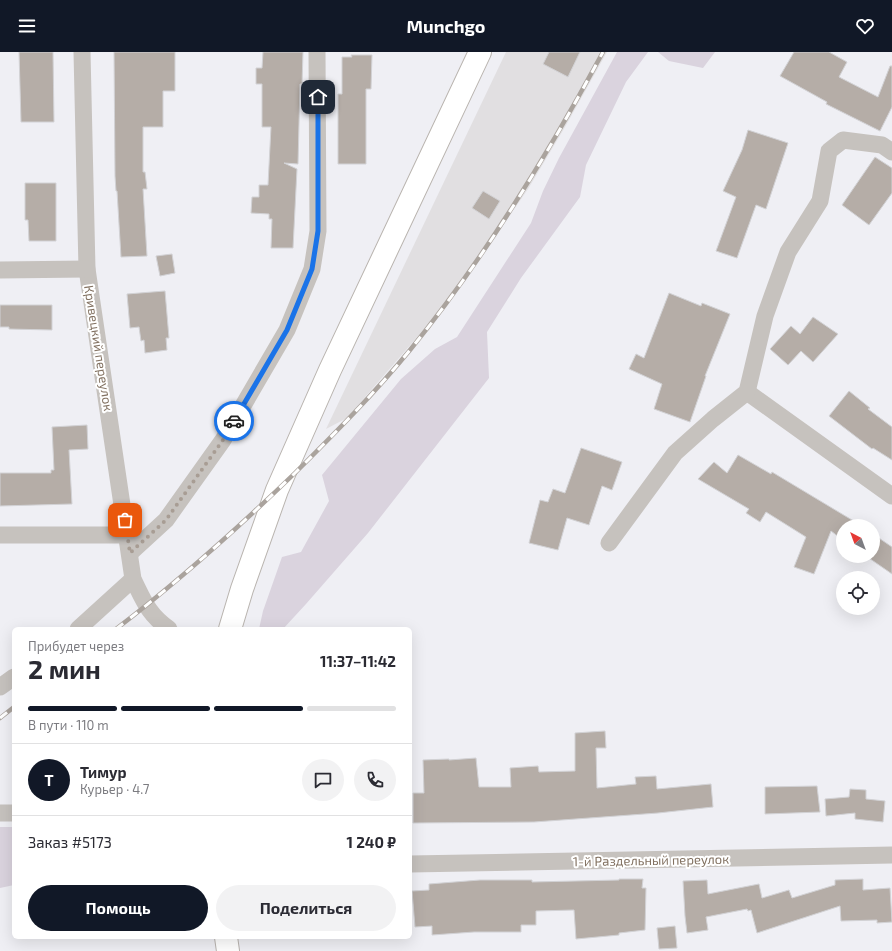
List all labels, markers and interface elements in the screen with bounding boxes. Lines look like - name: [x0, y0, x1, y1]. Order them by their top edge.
- icon: menu: [16, 15, 38, 37]
- text: Munchgo: [407, 15, 485, 37]
- icon: heart: [854, 15, 876, 37]
- pin: [301, 80, 335, 114]
- icon: home: [307, 86, 329, 108]
- street label: Кривецкий переулок: [81, 284, 117, 412]
- courier: [214, 401, 254, 441]
- icon: car: [223, 410, 245, 432]
- pin: [108, 503, 142, 537]
- icon: bag: [114, 509, 136, 531]
- north arrow: [836, 519, 880, 563]
- map controls: [836, 519, 880, 615]
- button: locate: [836, 571, 880, 615]
- text: Прибудет через: [28, 638, 124, 654]
- text: 11:37–11:42: [320, 652, 396, 670]
- text: 2 мин: [28, 653, 101, 684]
- text: В пути · 110 m: [28, 717, 109, 733]
- button: chat: [302, 759, 344, 801]
- button: phone: [354, 759, 396, 801]
- text: Тимур: [80, 763, 126, 781]
- text: Т: [44, 771, 54, 789]
- text: Курьер · 4.7: [80, 781, 149, 797]
- text: Заказ #5173: [28, 833, 112, 851]
- text: 1 240 ₽: [346, 833, 396, 851]
- street label: 1-й Раздельный переулок: [573, 851, 729, 869]
- button: Помощь: [28, 885, 208, 931]
- button: Поделиться: [216, 885, 396, 931]

